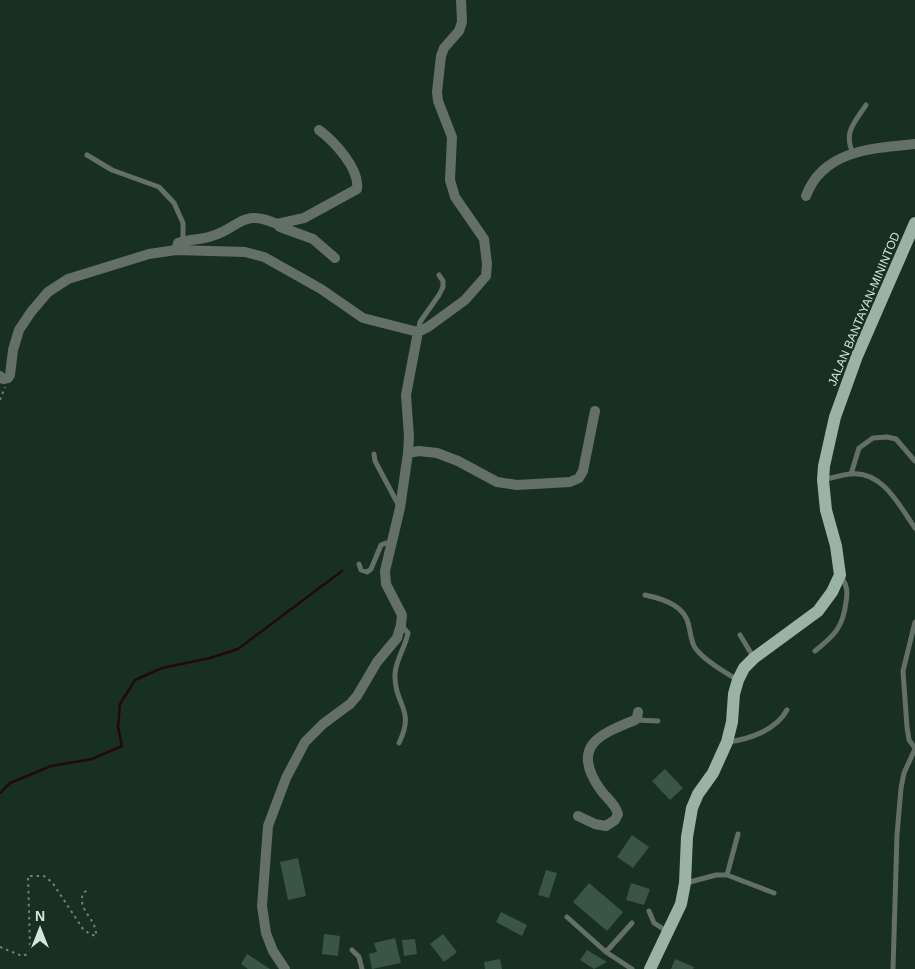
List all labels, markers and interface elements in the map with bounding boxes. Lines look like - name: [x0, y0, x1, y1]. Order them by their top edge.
- street label: JALAN BANTAYAN-MININTOD: [825, 230, 903, 388]
- north arrow: [15, 904, 65, 954]
- text: N: [35, 908, 45, 924]

